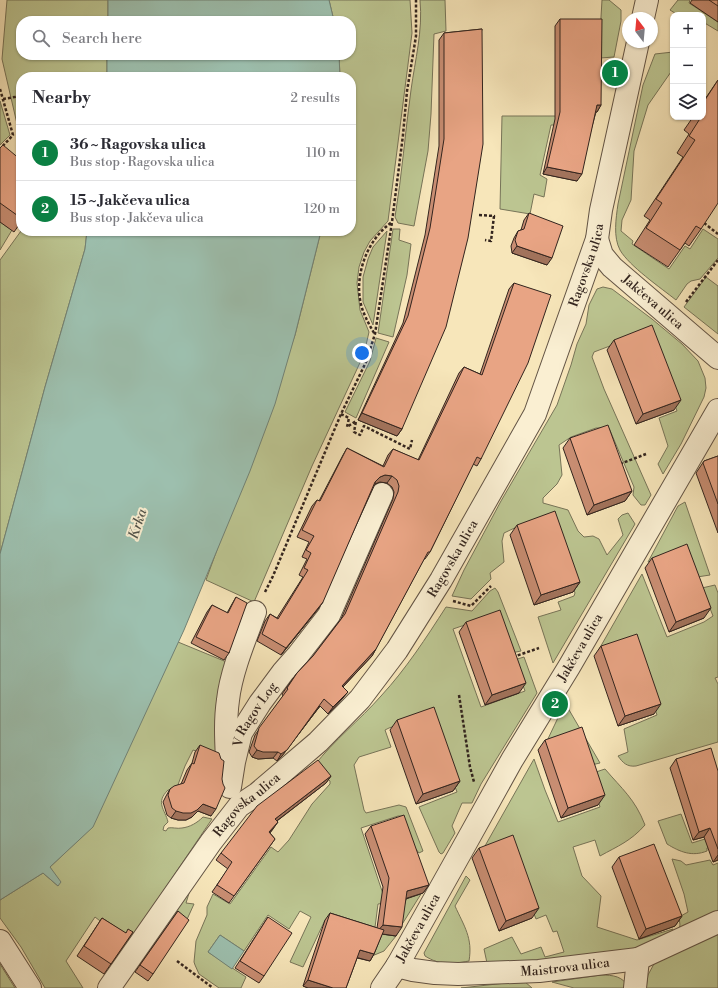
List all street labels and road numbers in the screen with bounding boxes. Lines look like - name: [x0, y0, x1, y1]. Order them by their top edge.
- street label: Ragovska ulica: [566, 222, 607, 309]
- street label: Jakčeva ulica: [618, 270, 687, 333]
- street label: Ragovska ulica: [424, 517, 482, 601]
- street label: Jakčeva ulica: [553, 610, 606, 685]
- street label: V Ragov Log: [230, 679, 281, 749]
- street label: Ragovska ulica: [210, 769, 284, 840]
- street label: Jakčeva ulica: [392, 891, 444, 966]
- street label: Maistrova ulica: [520, 954, 611, 980]

